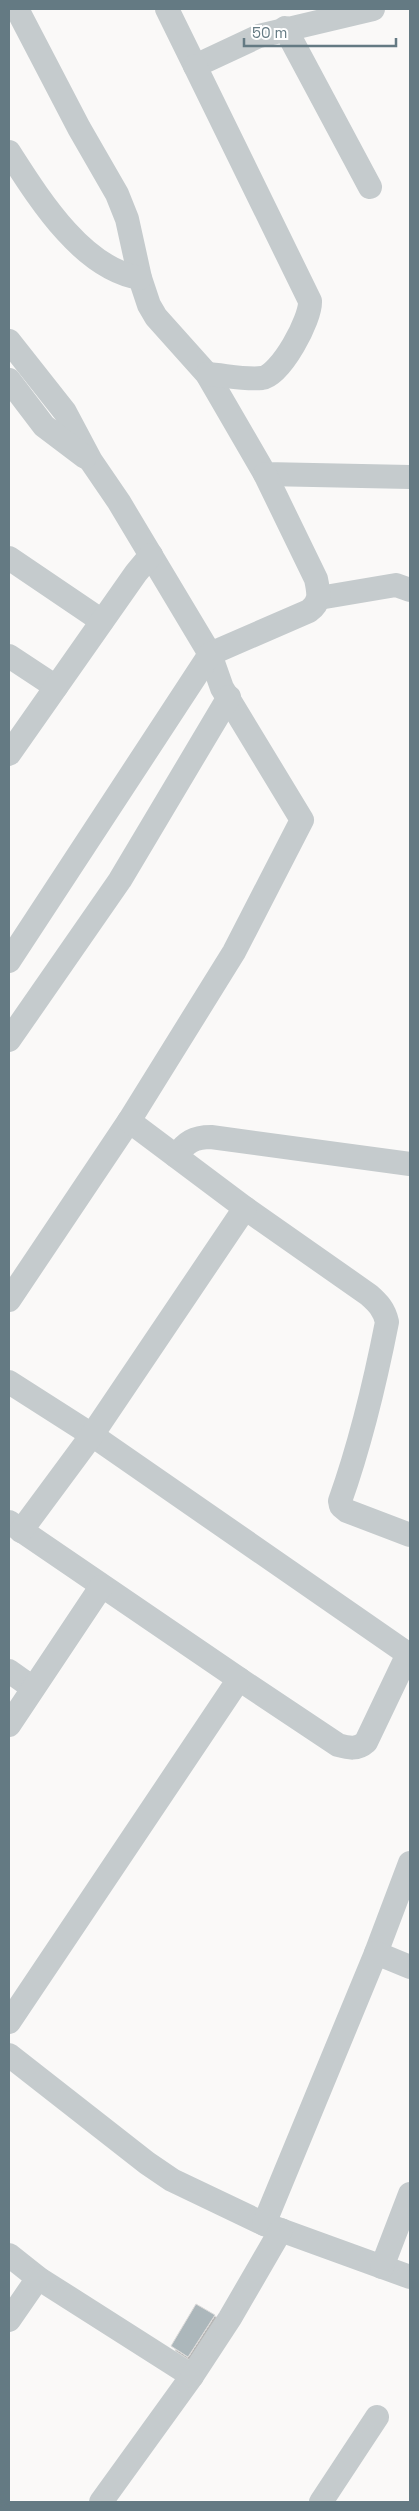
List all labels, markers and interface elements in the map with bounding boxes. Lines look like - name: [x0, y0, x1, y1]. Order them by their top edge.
- scale bar: [244, 15, 396, 47]
- text: 50 m: [252, 23, 287, 42]

